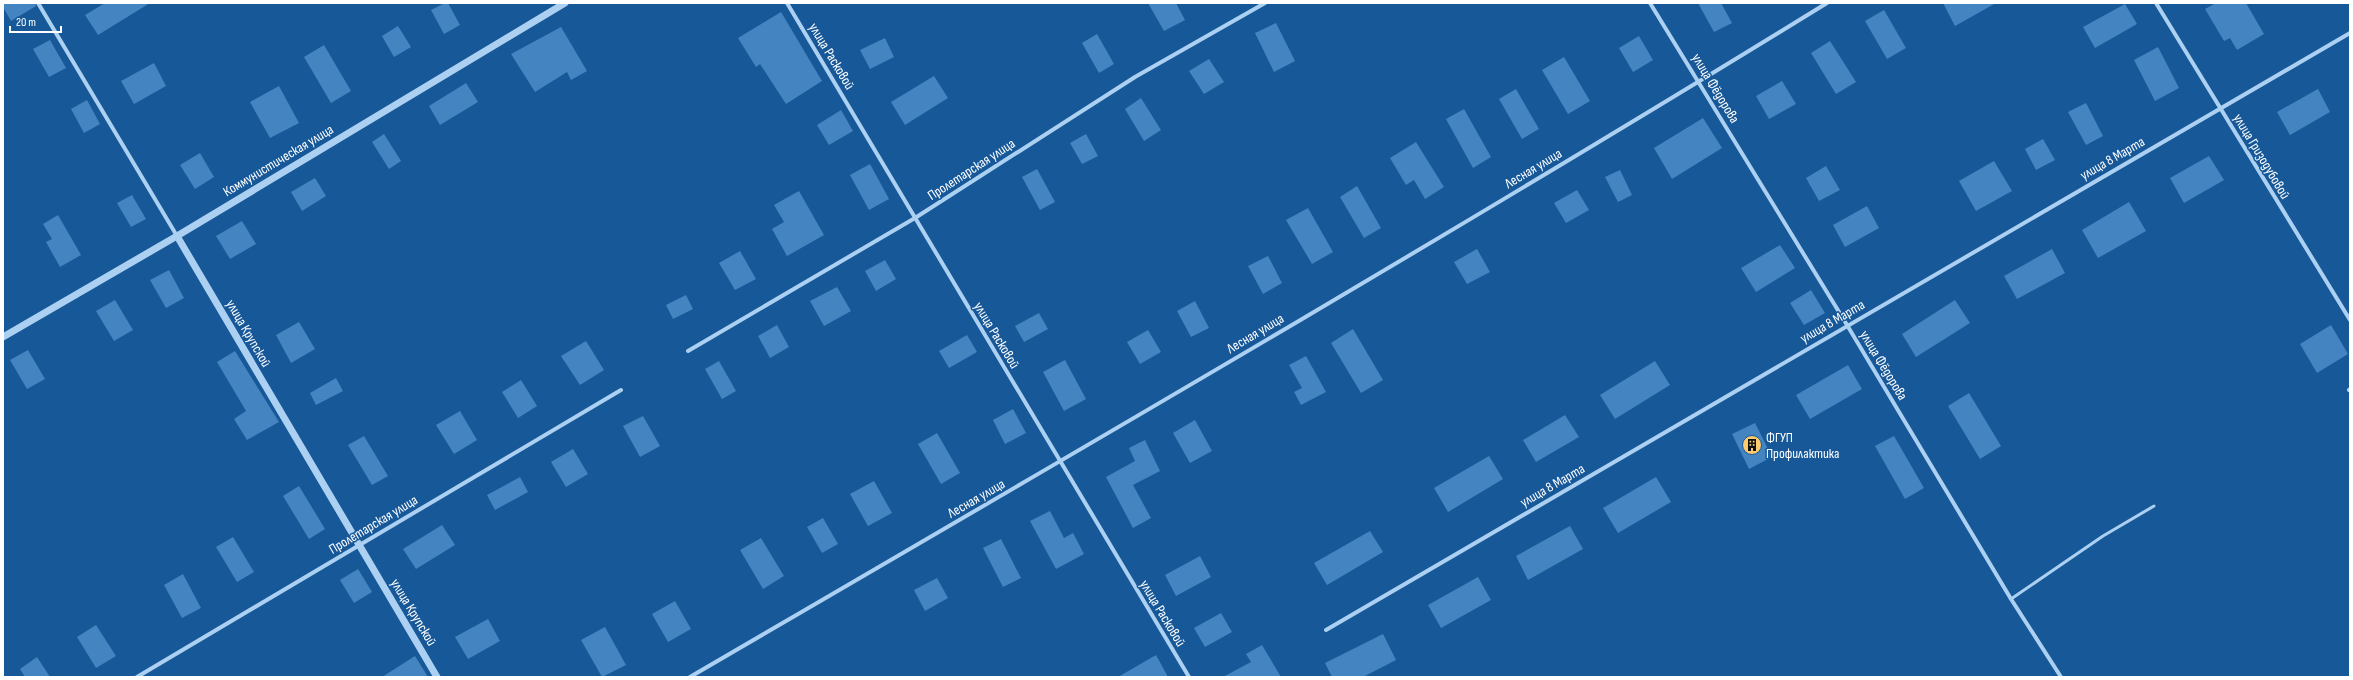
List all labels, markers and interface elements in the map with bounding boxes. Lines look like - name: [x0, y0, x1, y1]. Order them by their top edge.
- scale bar: [10, 8, 61, 34]
- text: 20 m: [16, 15, 36, 30]
- street label: улица Расковой: [805, 20, 858, 93]
- street label: улица Фёдорова: [1688, 50, 1743, 126]
- street label: улица Гризодубовой: [2229, 111, 2294, 202]
- street label: Коммунистическая улица: [220, 121, 336, 200]
- street label: улица 8 Марта: [2077, 133, 2148, 184]
- street label: Пролетарская улица: [924, 135, 1018, 204]
- street label: Лесная улица: [1501, 145, 1565, 193]
- street label: улица Крупской: [222, 296, 275, 370]
- street label: улица 8 Марта: [1797, 296, 1868, 347]
- street label: улица Расковой: [970, 299, 1023, 372]
- street label: Лесная улица: [1223, 310, 1287, 358]
- street label: улица Фёдорова: [1856, 327, 1911, 403]
- place label: ФГУП Профилактика: [1766, 429, 1839, 462]
- building icon: ФГУП Профилактика: [1741, 434, 1763, 456]
- street label: улица 8 Марта: [1517, 460, 1588, 511]
- street label: Лесная улица: [944, 475, 1008, 522]
- street label: Пролетарская улица: [326, 491, 421, 558]
- street label: улица Крупской: [387, 576, 440, 649]
- street label: улица Расковой: [1136, 577, 1189, 650]

